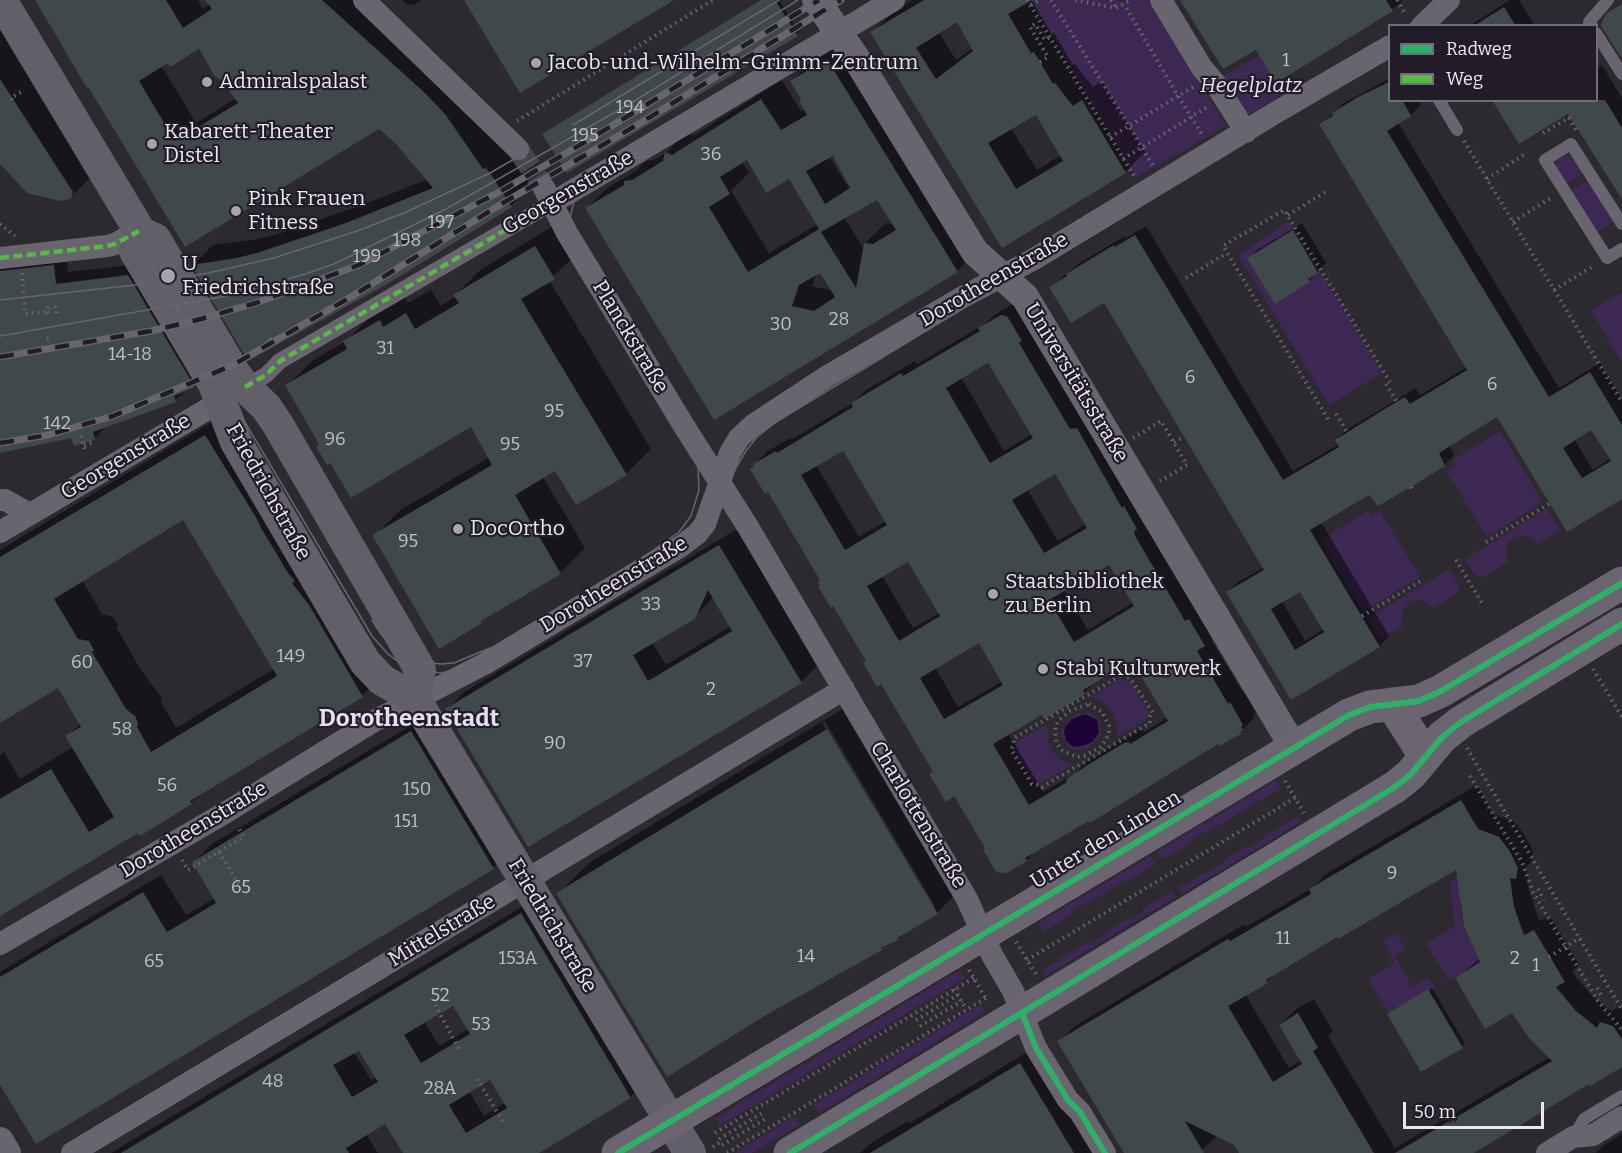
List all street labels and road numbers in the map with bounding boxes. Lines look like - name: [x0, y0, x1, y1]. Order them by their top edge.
- street label: Georgenstraße: [498, 145, 638, 241]
- street label: Dorotheenstraße: [915, 227, 1073, 333]
- street label: Planckstraße: [586, 276, 674, 398]
- street label: Universitätsstraße: [1018, 299, 1134, 467]
- street label: Georgenstraße: [57, 408, 195, 506]
- street label: Friedrichstraße: [220, 419, 316, 565]
- street label: Dorotheenstraße: [536, 531, 692, 639]
- street label: Charlottenstraße: [864, 737, 972, 893]
- street label: Dorotheenstraße: [116, 776, 272, 884]
- street label: Unter den Linden: [1026, 785, 1186, 895]
- street label: Friedrichstraße: [502, 854, 602, 998]
- street label: Mittelstraße: [384, 889, 500, 973]

